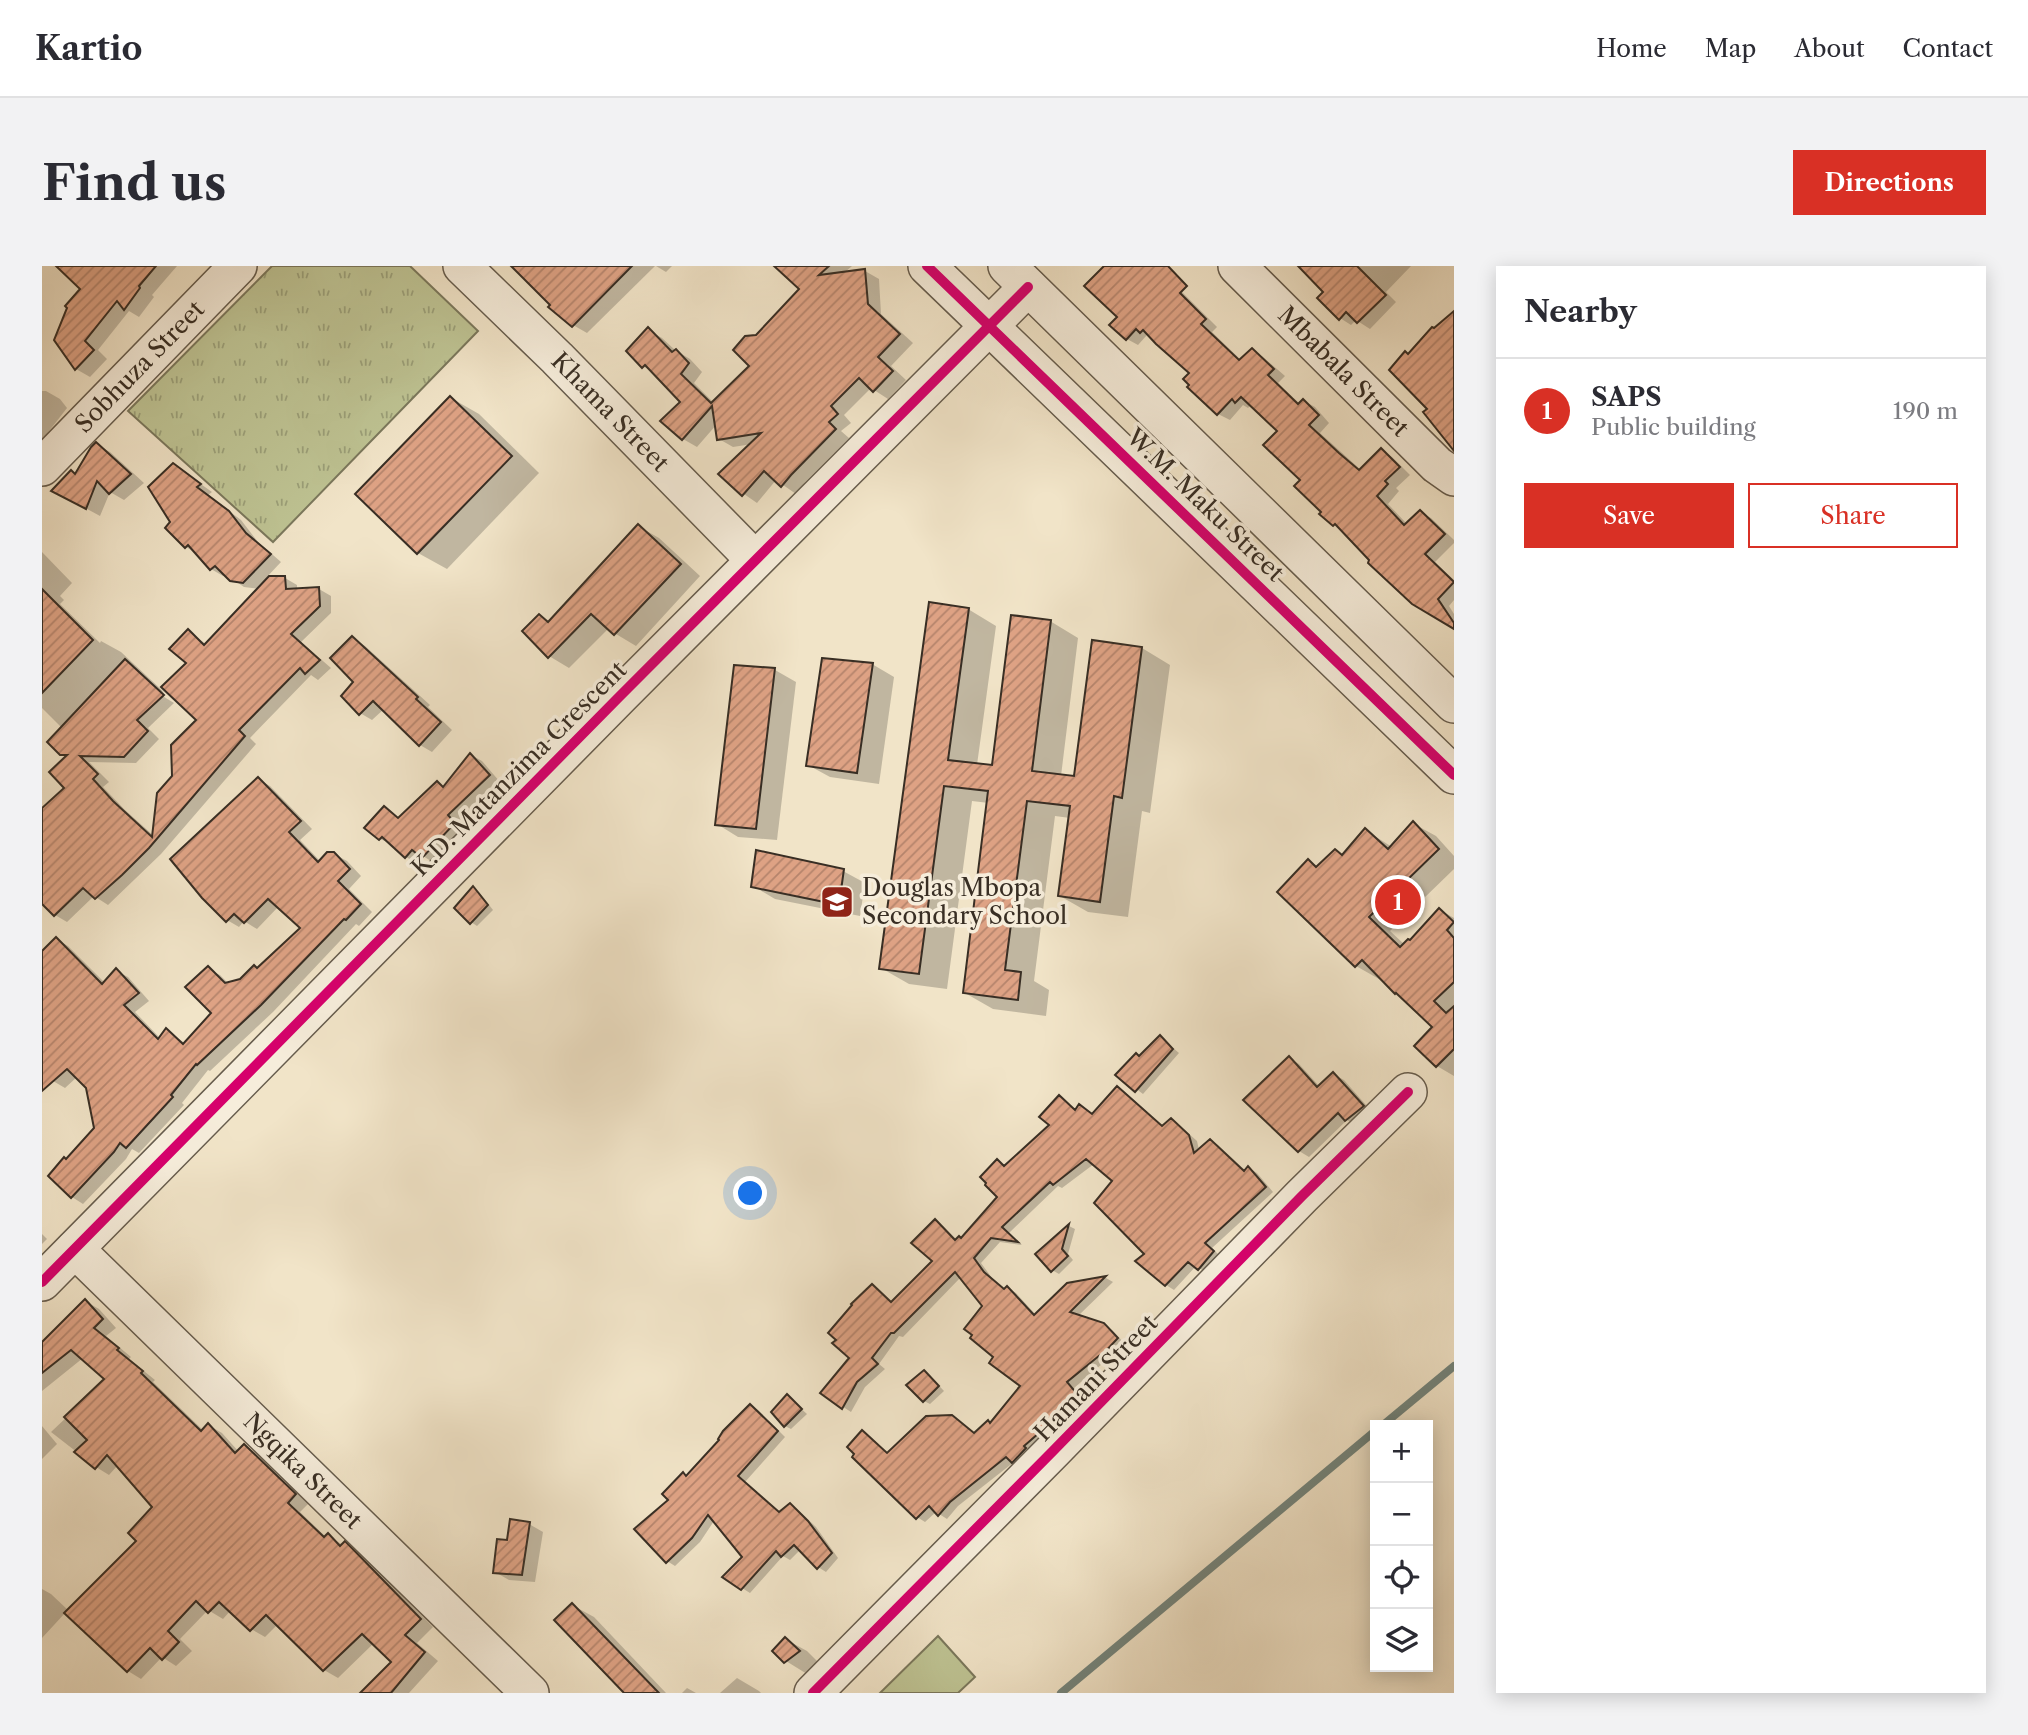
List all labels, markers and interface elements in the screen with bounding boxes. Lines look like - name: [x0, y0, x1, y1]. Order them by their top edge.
- text: Kartio: [35, 28, 143, 69]
- text: Home: [1596, 34, 1667, 63]
- text: Map: [1705, 34, 1756, 63]
- text: About: [1794, 34, 1865, 63]
- text: Contact: [1903, 34, 1993, 63]
- button: Directions: [1793, 150, 1986, 215]
- text: Find us: [42, 152, 226, 213]
- text: Nearby: [1524, 293, 1637, 330]
- street label: Sobhuza Street: [69, 294, 210, 438]
- street label: Mbabala Street: [1272, 300, 1415, 443]
- street label: Khama Street: [546, 346, 676, 478]
- text: SAPS: [1591, 381, 1662, 413]
- text: 1: [1542, 397, 1552, 425]
- text: 190 m: [1893, 397, 1958, 425]
- text: Public building: [1591, 413, 1756, 441]
- street label: W.M. Maku Street: [1120, 421, 1290, 587]
- button: Save: [1524, 483, 1734, 548]
- button: Share: [1748, 483, 1958, 548]
- street label: K.D. Matanzima Crescent: [405, 655, 632, 882]
- place label: Douglas Mbopa Secondary School: [862, 873, 1067, 930]
- pin: 1: [1375, 876, 1421, 928]
- school or university icon: Douglas Mbopa Secondary School: [818, 883, 856, 921]
- your location: [733, 1176, 767, 1210]
- street label: Hamani Street: [1028, 1308, 1164, 1447]
- street label: Ngqika Street: [238, 1407, 368, 1535]
- map controls: [1370, 1420, 1433, 1672]
- button: +: [1370, 1420, 1433, 1483]
- button: −: [1370, 1483, 1433, 1546]
- button: locate: [1370, 1546, 1433, 1609]
- button: layers: [1370, 1609, 1433, 1672]

